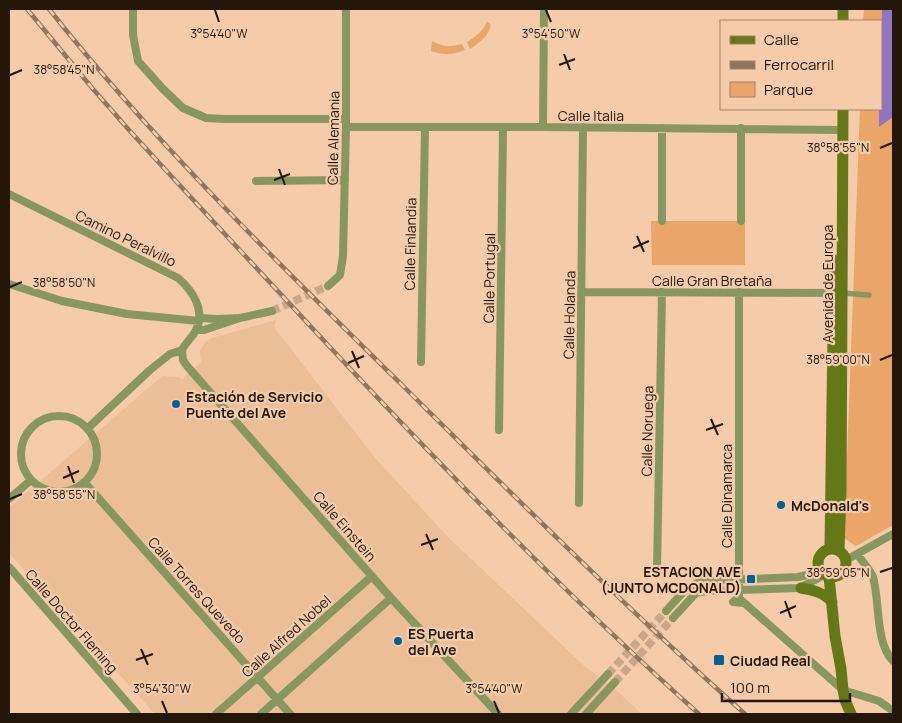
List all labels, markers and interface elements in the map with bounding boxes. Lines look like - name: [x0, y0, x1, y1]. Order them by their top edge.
- legend: [720, 20, 882, 110]
- text: 3°54'40"W: [190, 25, 248, 42]
- text: 3°54'50"W: [522, 25, 581, 42]
- text: Calle: [764, 29, 799, 50]
- text: Ferrocarril: [764, 54, 834, 75]
- text: 38°58'45"N: [34, 61, 94, 78]
- text: Parque: [764, 79, 813, 100]
- street label: Calle Alemania: [323, 91, 343, 185]
- street label: Calle Italia: [558, 106, 624, 125]
- text: 38°58'55"N: [807, 139, 869, 156]
- street label: Calle Finlandia: [400, 198, 420, 290]
- street label: Camino Peralvillo: [72, 205, 180, 271]
- street label: Avenida de Europa: [818, 225, 837, 343]
- street label: Calle Portugal: [479, 233, 499, 323]
- street label: Calle Holanda: [559, 271, 579, 359]
- street label: Calle Gran Bretaña: [652, 271, 772, 290]
- text: 38°58'50"N: [33, 274, 95, 291]
- text: 38°59'00"N: [806, 351, 870, 368]
- street label: Calle Noruega: [637, 385, 657, 477]
- place label: Estación de Servicio Puente del Ave: [186, 387, 323, 422]
- marker: Estación de Servicio Puente del Ave: [170, 398, 182, 410]
- street label: Calle Dinamarca: [717, 444, 736, 548]
- text: 38°58'55"N: [33, 486, 95, 503]
- street label: Calle Einstein: [309, 487, 381, 565]
- place label: McDonald's: [791, 496, 869, 515]
- marker: McDonald's: [775, 499, 787, 511]
- street label: Calle Torres Quevedo: [144, 533, 250, 647]
- place label: ESTACION AVE (JUNTO MCDONALD): [601, 562, 741, 597]
- text: 38°59'05"N: [806, 564, 870, 581]
- street label: Calle Doctor Fleming: [21, 565, 123, 677]
- marker: ESTACION AVE (JUNTO MCDONALD): [745, 573, 757, 585]
- street label: Calle Alfred Nobel: [237, 591, 335, 681]
- place label: ES Puerta del Ave: [408, 624, 474, 659]
- marker: ES Puerta del Ave: [392, 635, 404, 647]
- place label: Ciudad Real: [730, 651, 811, 670]
- marker: Ciudad Real: [712, 653, 726, 667]
- scale bar: [722, 670, 850, 702]
- text: 100 m: [730, 677, 770, 698]
- text: 3°54'30"W: [133, 680, 192, 697]
- text: 3°54'40"W: [465, 680, 523, 697]

